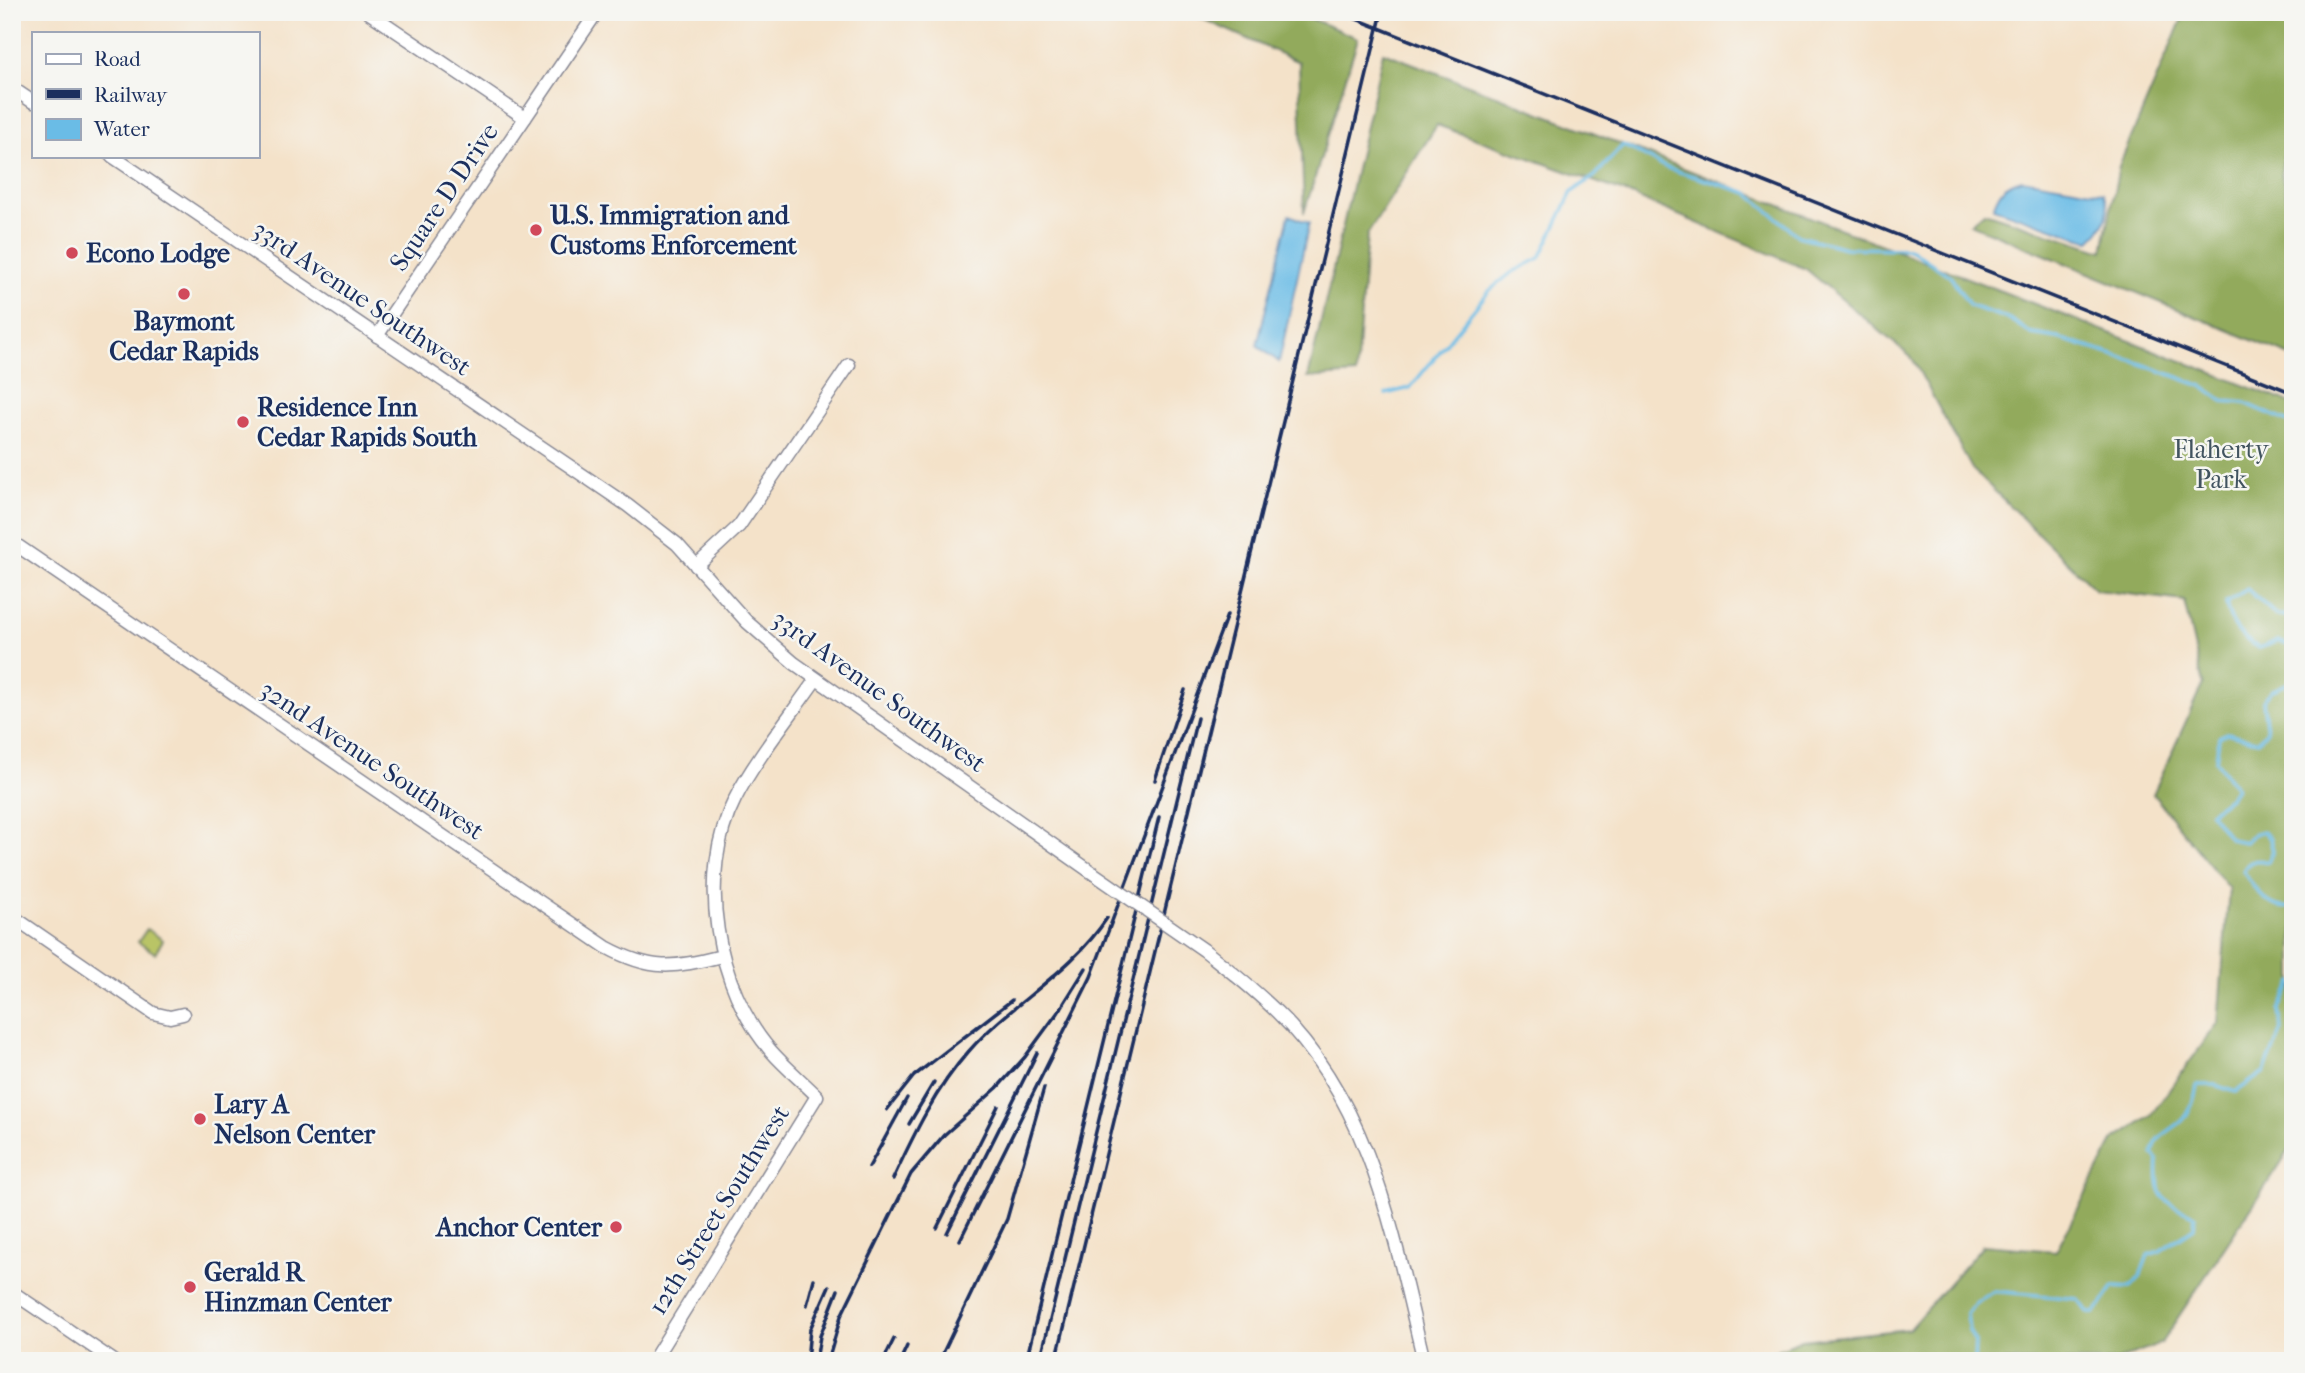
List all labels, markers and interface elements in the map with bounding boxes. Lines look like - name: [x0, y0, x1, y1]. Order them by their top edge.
- legend: [32, 32, 259, 158]
- text: Road: [94, 47, 141, 71]
- text: Railway: [94, 83, 168, 107]
- text: Water: [93, 117, 150, 141]
- street label: Square D Drive: [383, 117, 505, 277]
- place label: U.S. Immigration and Customs Enforcement: [549, 200, 798, 261]
- street label: 33rd Avenue Southwest: [247, 214, 477, 383]
- marker: U.S. Immigration and Customs Enforcement: [528, 222, 544, 238]
- place label: Econo Lodge: [86, 238, 230, 269]
- marker: Econo Lodge: [64, 245, 80, 261]
- marker: Baymont Cedar Rapids: [176, 286, 192, 302]
- place label: Baymont Cedar Rapids: [109, 306, 259, 367]
- place label: Residence Inn Cedar Rapids South: [257, 392, 478, 453]
- marker: Residence Inn Cedar Rapids South: [235, 414, 251, 430]
- park label: Flaherty Park: [2173, 434, 2270, 495]
- street label: 33rd Avenue Southwest: [766, 603, 992, 779]
- street label: 32nd Avenue Southwest: [254, 674, 490, 847]
- place label: Lary A Nelson Center: [214, 1089, 376, 1150]
- street label: 12th Street Southwest: [642, 1099, 796, 1321]
- marker: Lary A Nelson Center: [192, 1111, 208, 1127]
- place label: Anchor Center: [434, 1212, 603, 1243]
- marker: Anchor Center: [608, 1219, 624, 1235]
- place label: Gerald R Hinzman Center: [204, 1257, 393, 1318]
- marker: Gerald R Hinzman Center: [182, 1279, 198, 1295]

